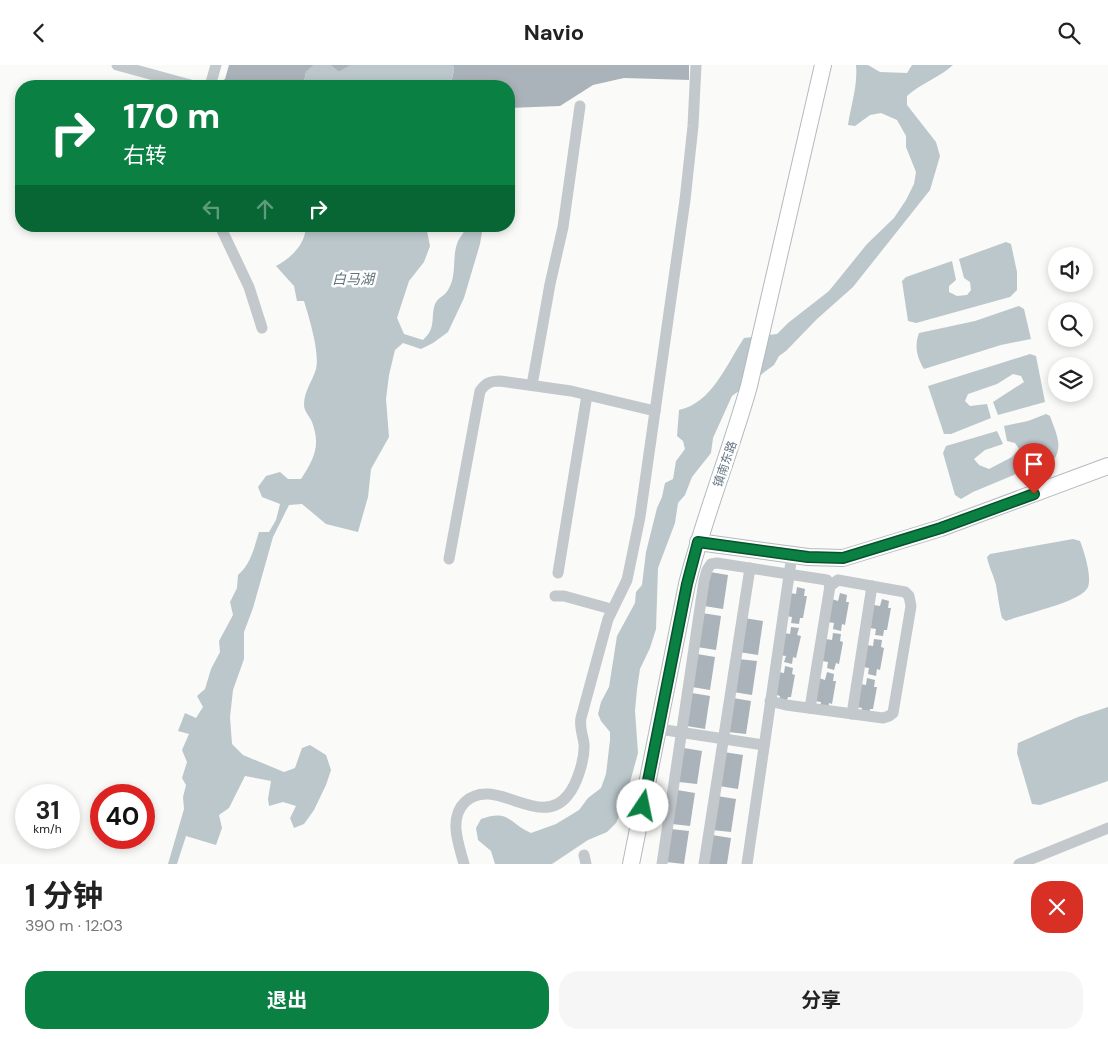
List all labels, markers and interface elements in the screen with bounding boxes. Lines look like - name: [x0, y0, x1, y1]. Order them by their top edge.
- text: Navio: [524, 18, 584, 47]
- icon: back: [25, 19, 53, 47]
- icon: search: [1055, 19, 1083, 47]
- text: 170 m: [123, 93, 220, 139]
- icon: right: [40, 100, 105, 165]
- text: 右转: [123, 141, 167, 170]
- icon: left: [198, 195, 226, 223]
- icon: ahead: [251, 195, 279, 223]
- icon: right: [304, 195, 332, 223]
- map controls: [1048, 247, 1093, 402]
- button: sound: [1048, 247, 1093, 292]
- water label: 白马湖: [332, 270, 376, 288]
- button: search: [1048, 302, 1093, 347]
- button: layers: [1048, 357, 1093, 402]
- street label: 镇南东路: [710, 439, 740, 489]
- pin: [1013, 443, 1055, 494]
- icon: arrive: [1020, 450, 1048, 478]
- position arrow: [616, 779, 668, 831]
- speed limit sign: 40: [90, 784, 155, 849]
- text: 31: [35, 794, 59, 827]
- text: km/h: [33, 821, 62, 837]
- text: 1 分钟: [25, 876, 103, 915]
- button: close: [1031, 881, 1083, 933]
- text: 390 m · 12:03: [25, 915, 123, 936]
- button: 退出: [25, 971, 549, 1029]
- button: 分享: [559, 971, 1083, 1029]

